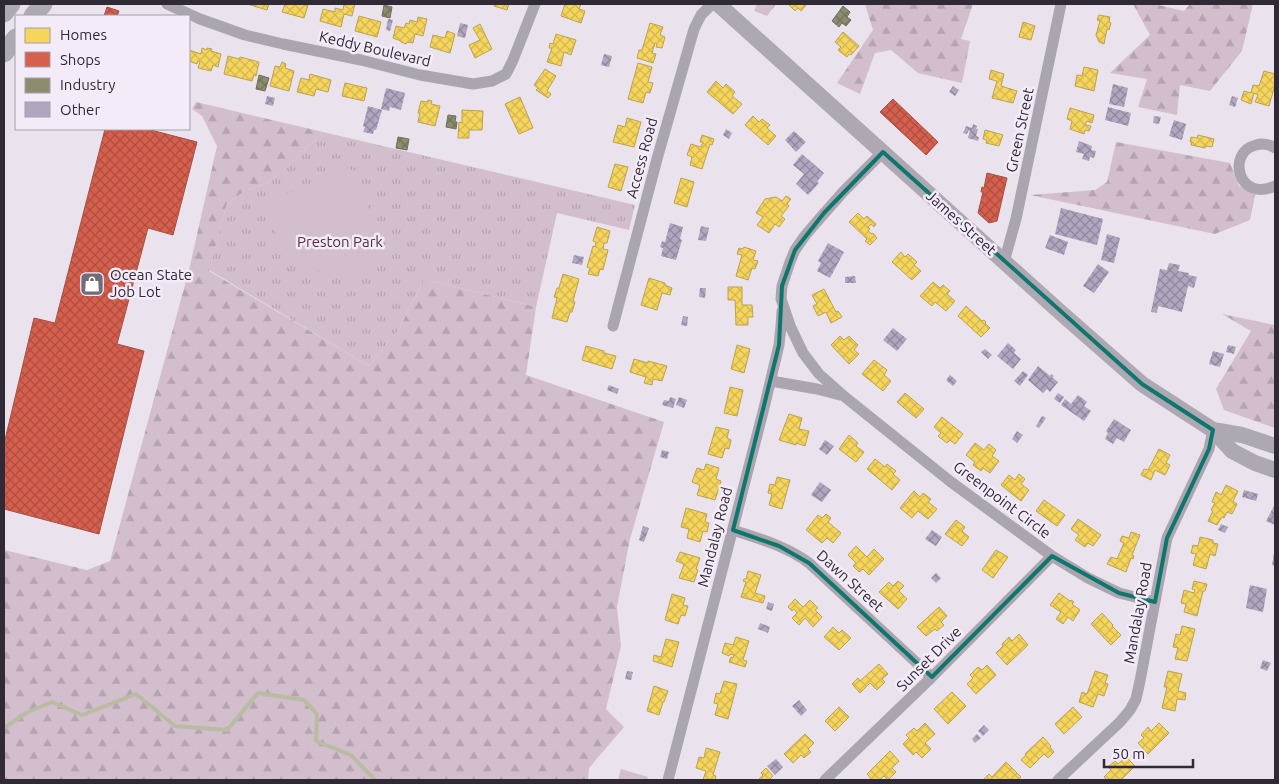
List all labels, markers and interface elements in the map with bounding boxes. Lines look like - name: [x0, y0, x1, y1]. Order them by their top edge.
- legend: [15, 15, 190, 130]
- text: Homes: [60, 26, 107, 43]
- street label: Keddy Boulevard: [318, 27, 433, 70]
- text: Shops: [60, 51, 101, 68]
- text: Industry: [60, 76, 115, 93]
- street label: Green Street: [1002, 86, 1037, 174]
- text: Other: [60, 101, 100, 118]
- street label: Access Road: [623, 116, 660, 200]
- street label: James Street: [923, 187, 1000, 259]
- park label: Preston Park: [297, 233, 383, 250]
- place label: Ocean State Job Lot: [110, 266, 192, 300]
- shop icon: Ocean State Job Lot: [79, 271, 105, 297]
- street label: Greenpoint Circle: [950, 457, 1054, 542]
- street label: Mandalay Road: [694, 485, 735, 589]
- street label: Dawn Street: [814, 546, 887, 615]
- street label: Mandalay Road: [1120, 561, 1155, 665]
- street label: Sunset Drive: [893, 623, 965, 695]
- scale bar: [1104, 736, 1193, 768]
- text: 50 m: [1112, 745, 1145, 762]

